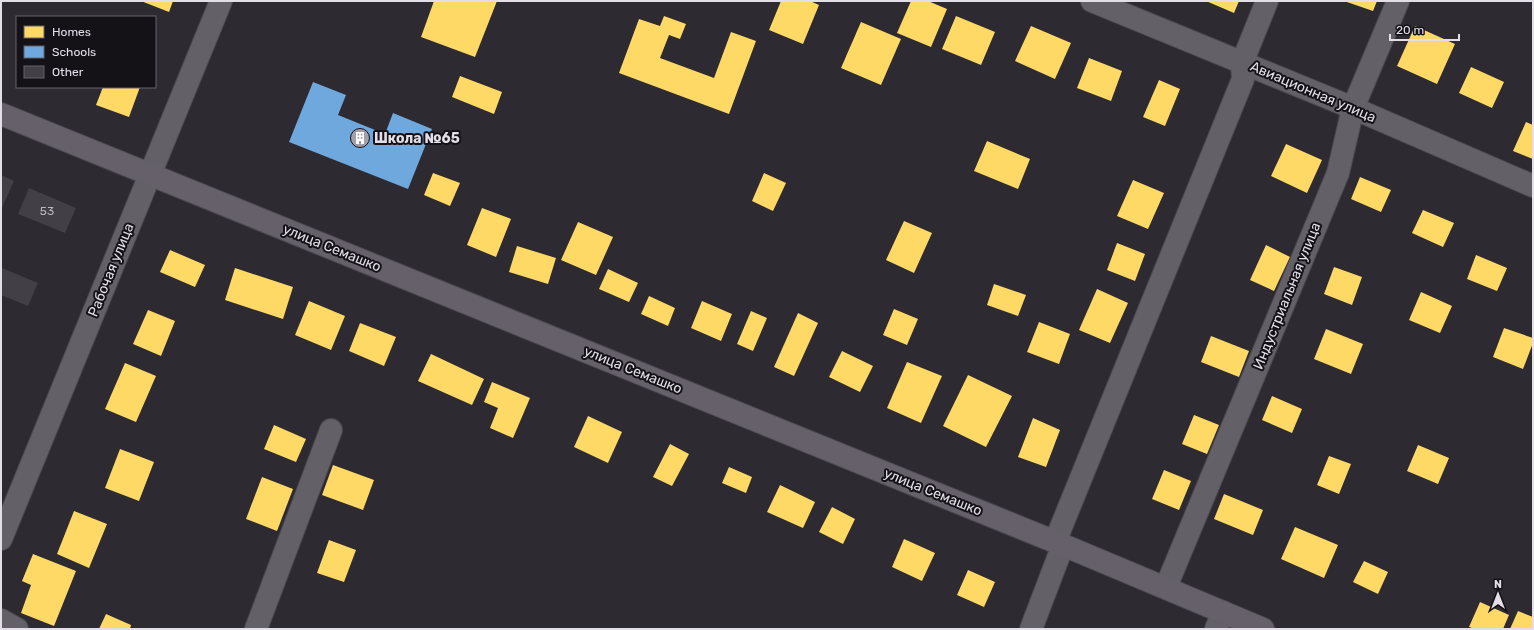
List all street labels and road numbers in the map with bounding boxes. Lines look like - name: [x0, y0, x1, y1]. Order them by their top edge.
- street label: Авиационная улица: [1248, 58, 1378, 126]
- street label: Индустриальная улица: [1250, 220, 1324, 372]
- street label: Рабочая улица: [84, 221, 138, 319]
- street label: улица Семашко: [280, 221, 384, 275]
- street label: улица Семашко: [581, 343, 685, 397]
- street label: улица Семашко: [881, 465, 985, 519]

